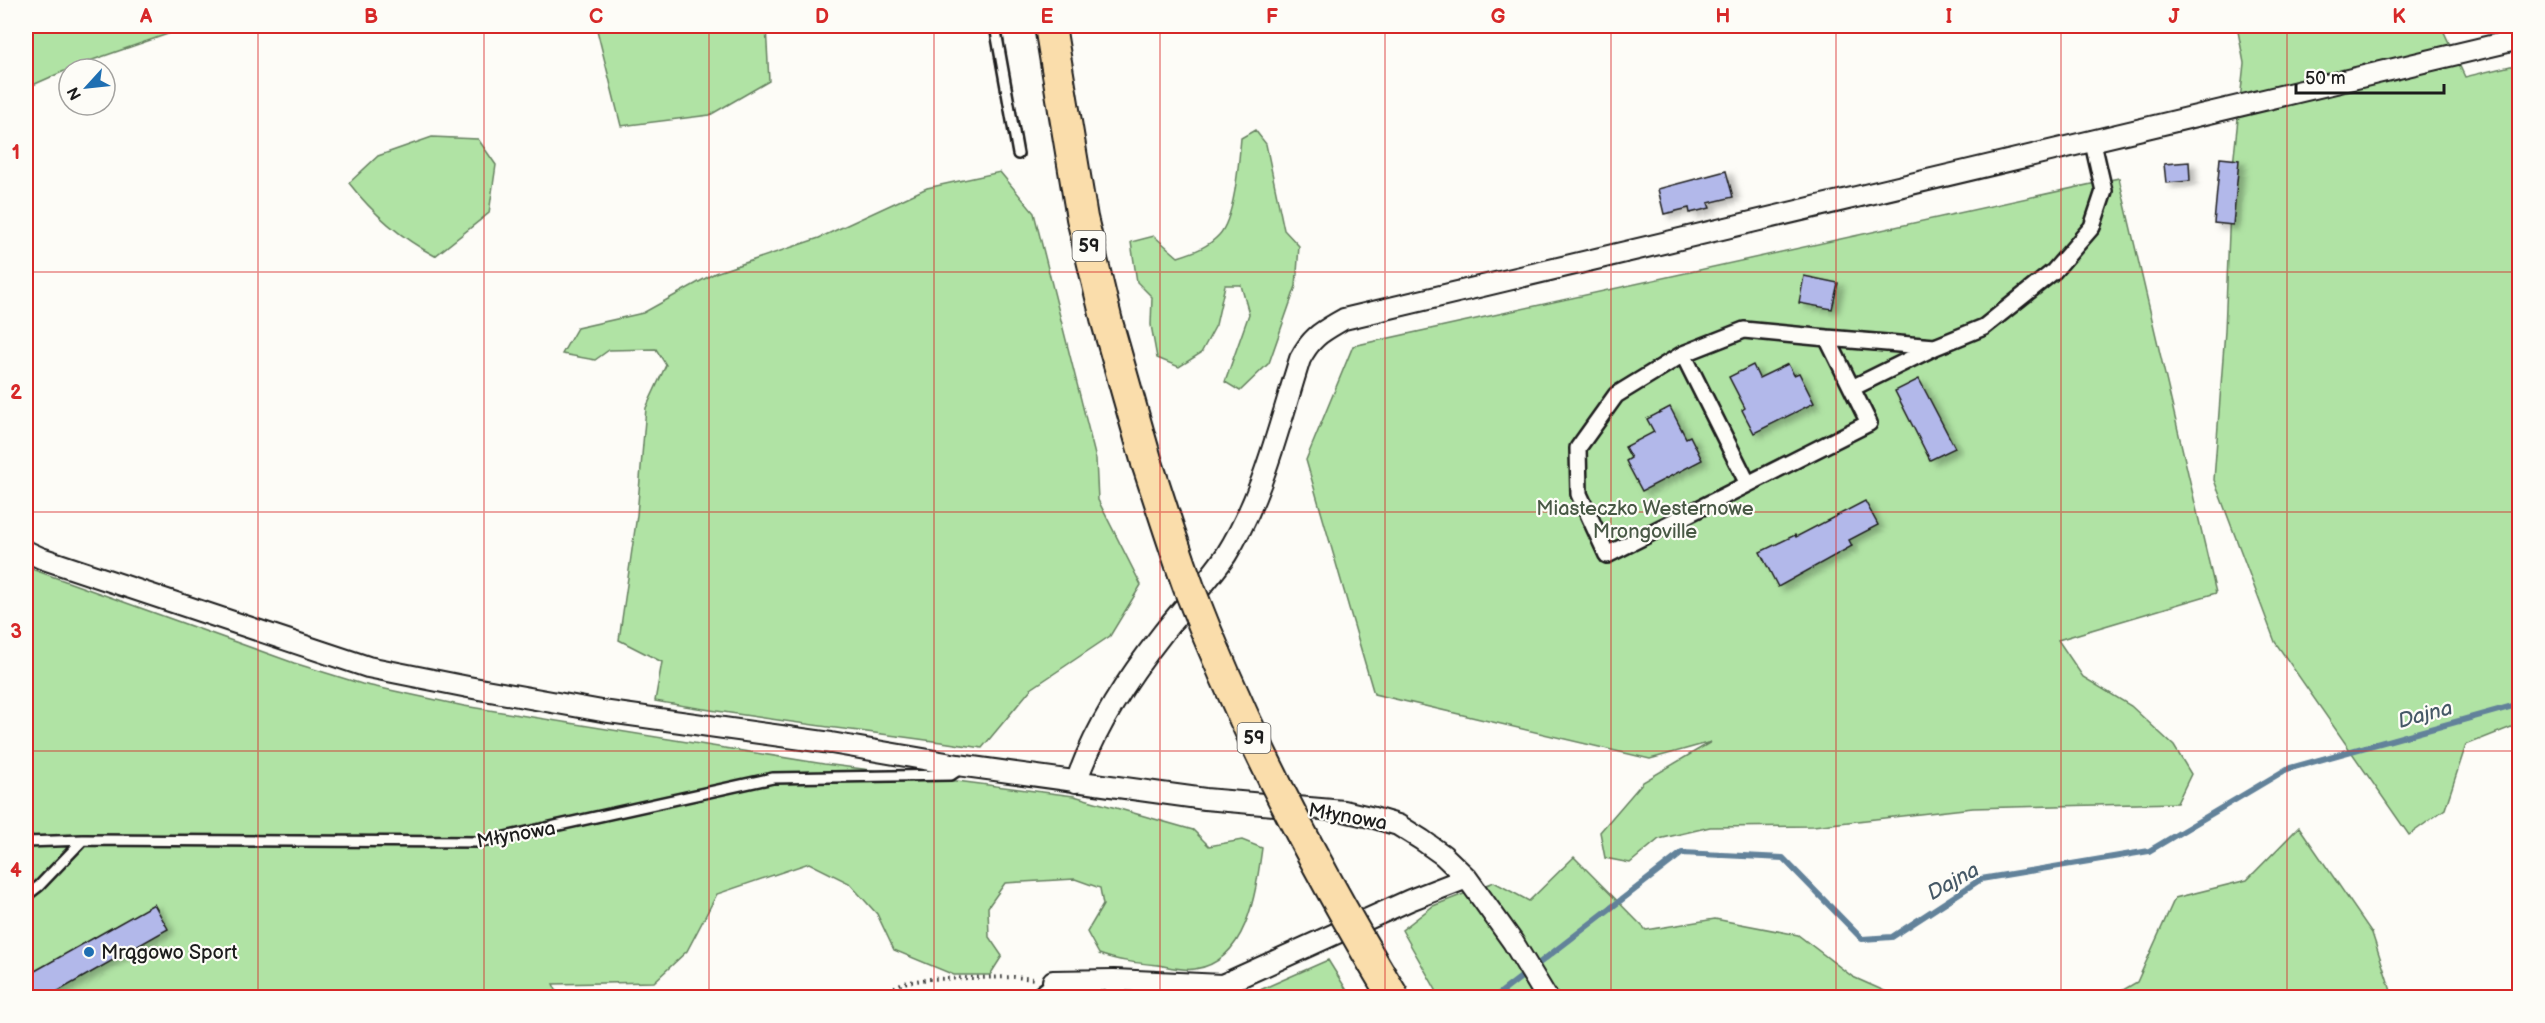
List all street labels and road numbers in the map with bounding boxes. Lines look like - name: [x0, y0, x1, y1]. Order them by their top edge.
- road number: 59: [1072, 231, 1106, 261]
- road number: 59: [1238, 723, 1270, 753]
- street label: Młynowa: [1307, 798, 1389, 836]
- street label: Młynowa: [475, 816, 557, 854]

